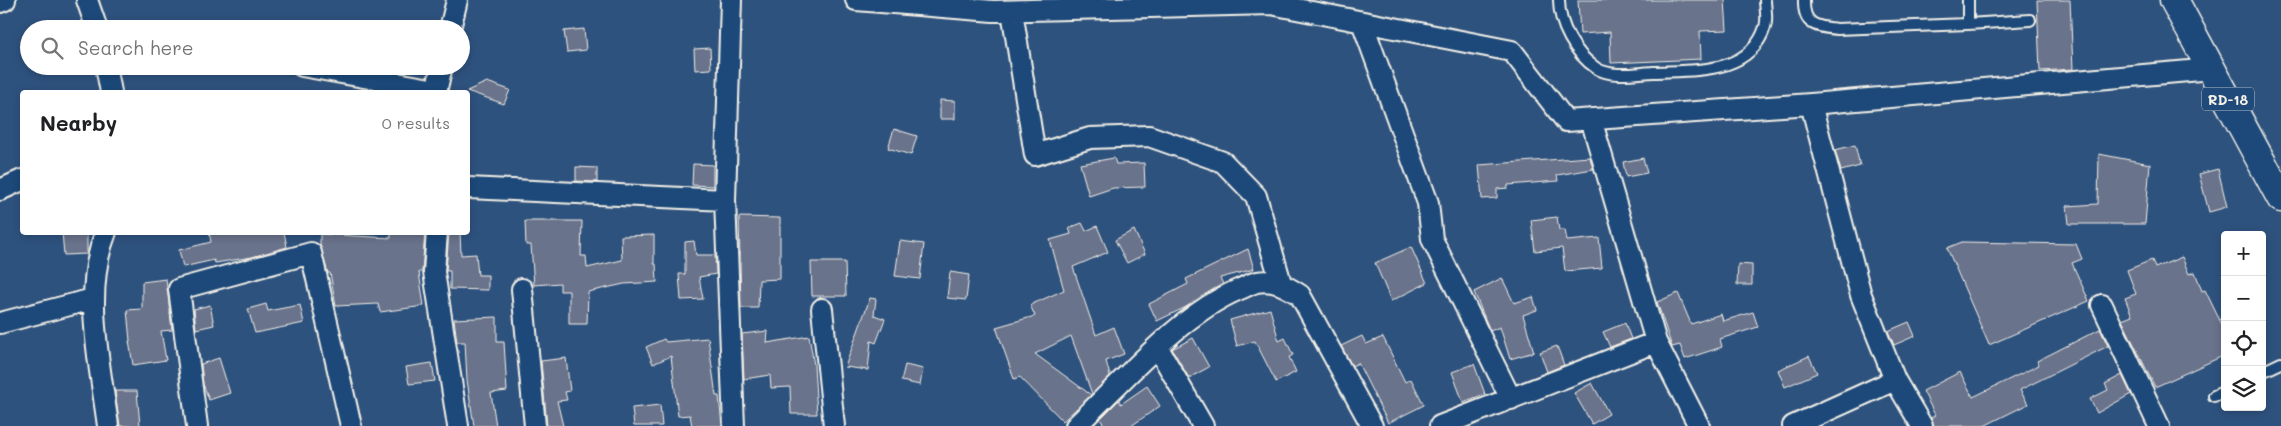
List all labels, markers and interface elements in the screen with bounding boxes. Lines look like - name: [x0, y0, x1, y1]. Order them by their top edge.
- search box: [20, 20, 470, 75]
- icon: search: [38, 34, 66, 62]
- text: Search here: [78, 35, 194, 60]
- road number: RD-18: [2202, 88, 2254, 110]
- text: Nearby: [40, 109, 117, 136]
- text: 0 results: [382, 112, 450, 133]
- map controls: [2221, 231, 2266, 411]
- button: +: [2221, 231, 2266, 276]
- button: −: [2221, 276, 2266, 321]
- button: locate: [2221, 321, 2266, 366]
- button: layers: [2221, 366, 2266, 411]

